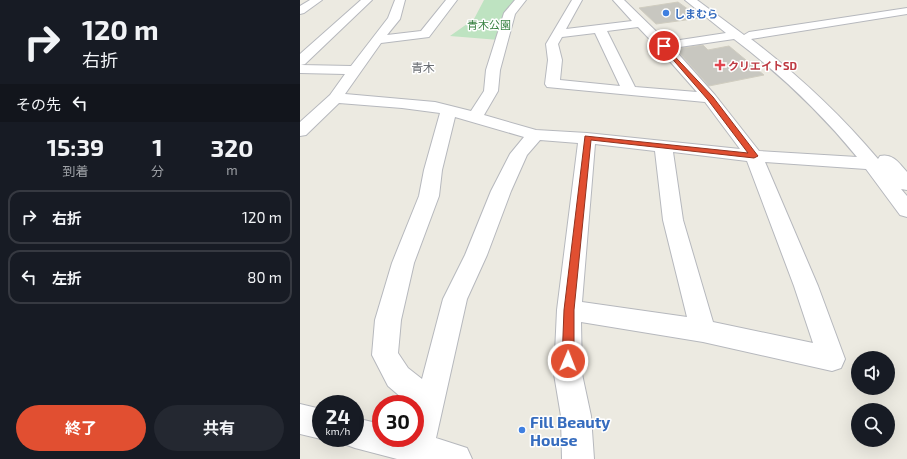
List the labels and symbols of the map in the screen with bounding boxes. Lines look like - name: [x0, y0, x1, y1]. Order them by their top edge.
- place label: しまむら: [674, 7, 718, 20]
- marker: しまむら: [661, 8, 671, 18]
- park label: 青木公園: [467, 18, 511, 31]
- pin: [647, 29, 681, 63]
- place label: クリエイトSD: [728, 59, 797, 72]
- district label: 青木: [411, 60, 435, 74]
- marker: クリエイトSD: [715, 60, 725, 70]
- position arrow: [547, 340, 589, 382]
- speed limit sign: 30: [372, 395, 424, 447]
- place label: Fill Beauty House: [530, 412, 610, 449]
- marker: Fill Beauty House: [517, 425, 527, 435]

